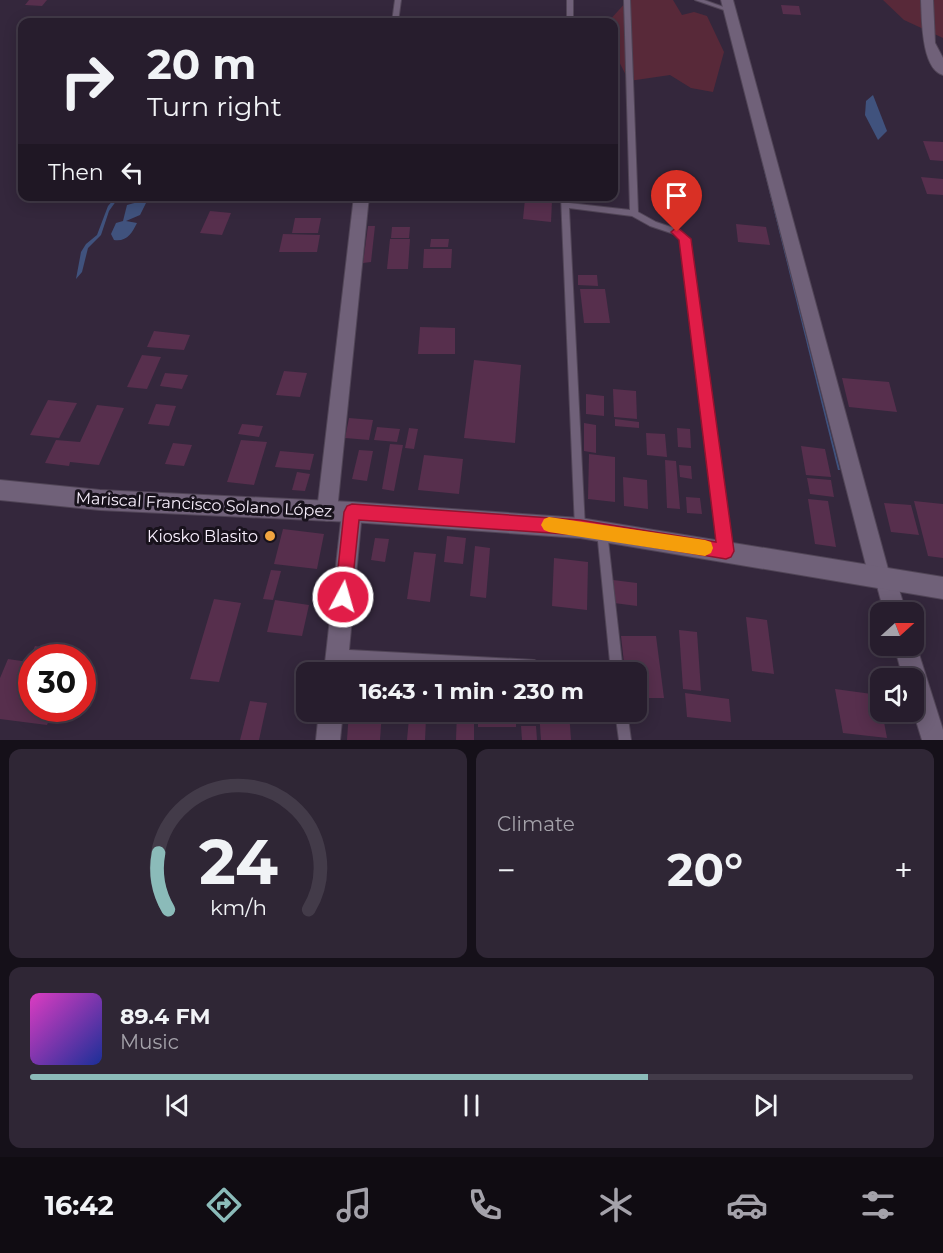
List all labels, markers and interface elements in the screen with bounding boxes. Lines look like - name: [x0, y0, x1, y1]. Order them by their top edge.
- text: 20 m: [147, 38, 256, 90]
- icon: right: [48, 42, 126, 120]
- text: Turn right: [147, 90, 282, 123]
- icon: left: [116, 156, 149, 189]
- text: Then: [48, 159, 104, 186]
- pin: [651, 170, 702, 232]
- icon: arrive: [660, 179, 693, 212]
- street label: Mariscal Francisco Solano López: [75, 488, 333, 521]
- place label: Kiosko Blasito: [147, 527, 258, 546]
- marker: Kiosko Blasito: [263, 529, 277, 543]
- position arrow: [311, 565, 375, 629]
- north arrow: [870, 602, 924, 656]
- map controls: [870, 602, 924, 722]
- speed limit sign: 30: [18, 644, 96, 722]
- button: sound: [870, 668, 924, 722]
- text: 16:43 · 1 min · 230 m: [359, 678, 584, 705]
- text: Climate: [497, 812, 575, 836]
- text: 24: [198, 824, 278, 900]
- text: 20°: [667, 842, 743, 897]
- text: −: [497, 850, 516, 890]
- text: +: [894, 850, 913, 890]
- text: km/h: [209, 895, 267, 921]
- text: 89.4 FM: [120, 1003, 210, 1030]
- text: Music: [120, 1030, 179, 1054]
- icon: previous: [161, 1089, 194, 1122]
- icon: pause: [455, 1089, 488, 1122]
- icon: next: [749, 1089, 782, 1122]
- icon: directions: [203, 1184, 245, 1226]
- icon: music: [333, 1184, 375, 1226]
- icon: phone: [464, 1184, 506, 1226]
- icon: climate: [595, 1184, 637, 1226]
- icon: car: [726, 1184, 768, 1226]
- icon: filters: [857, 1184, 899, 1226]
- text: 16:42: [44, 1189, 114, 1222]

